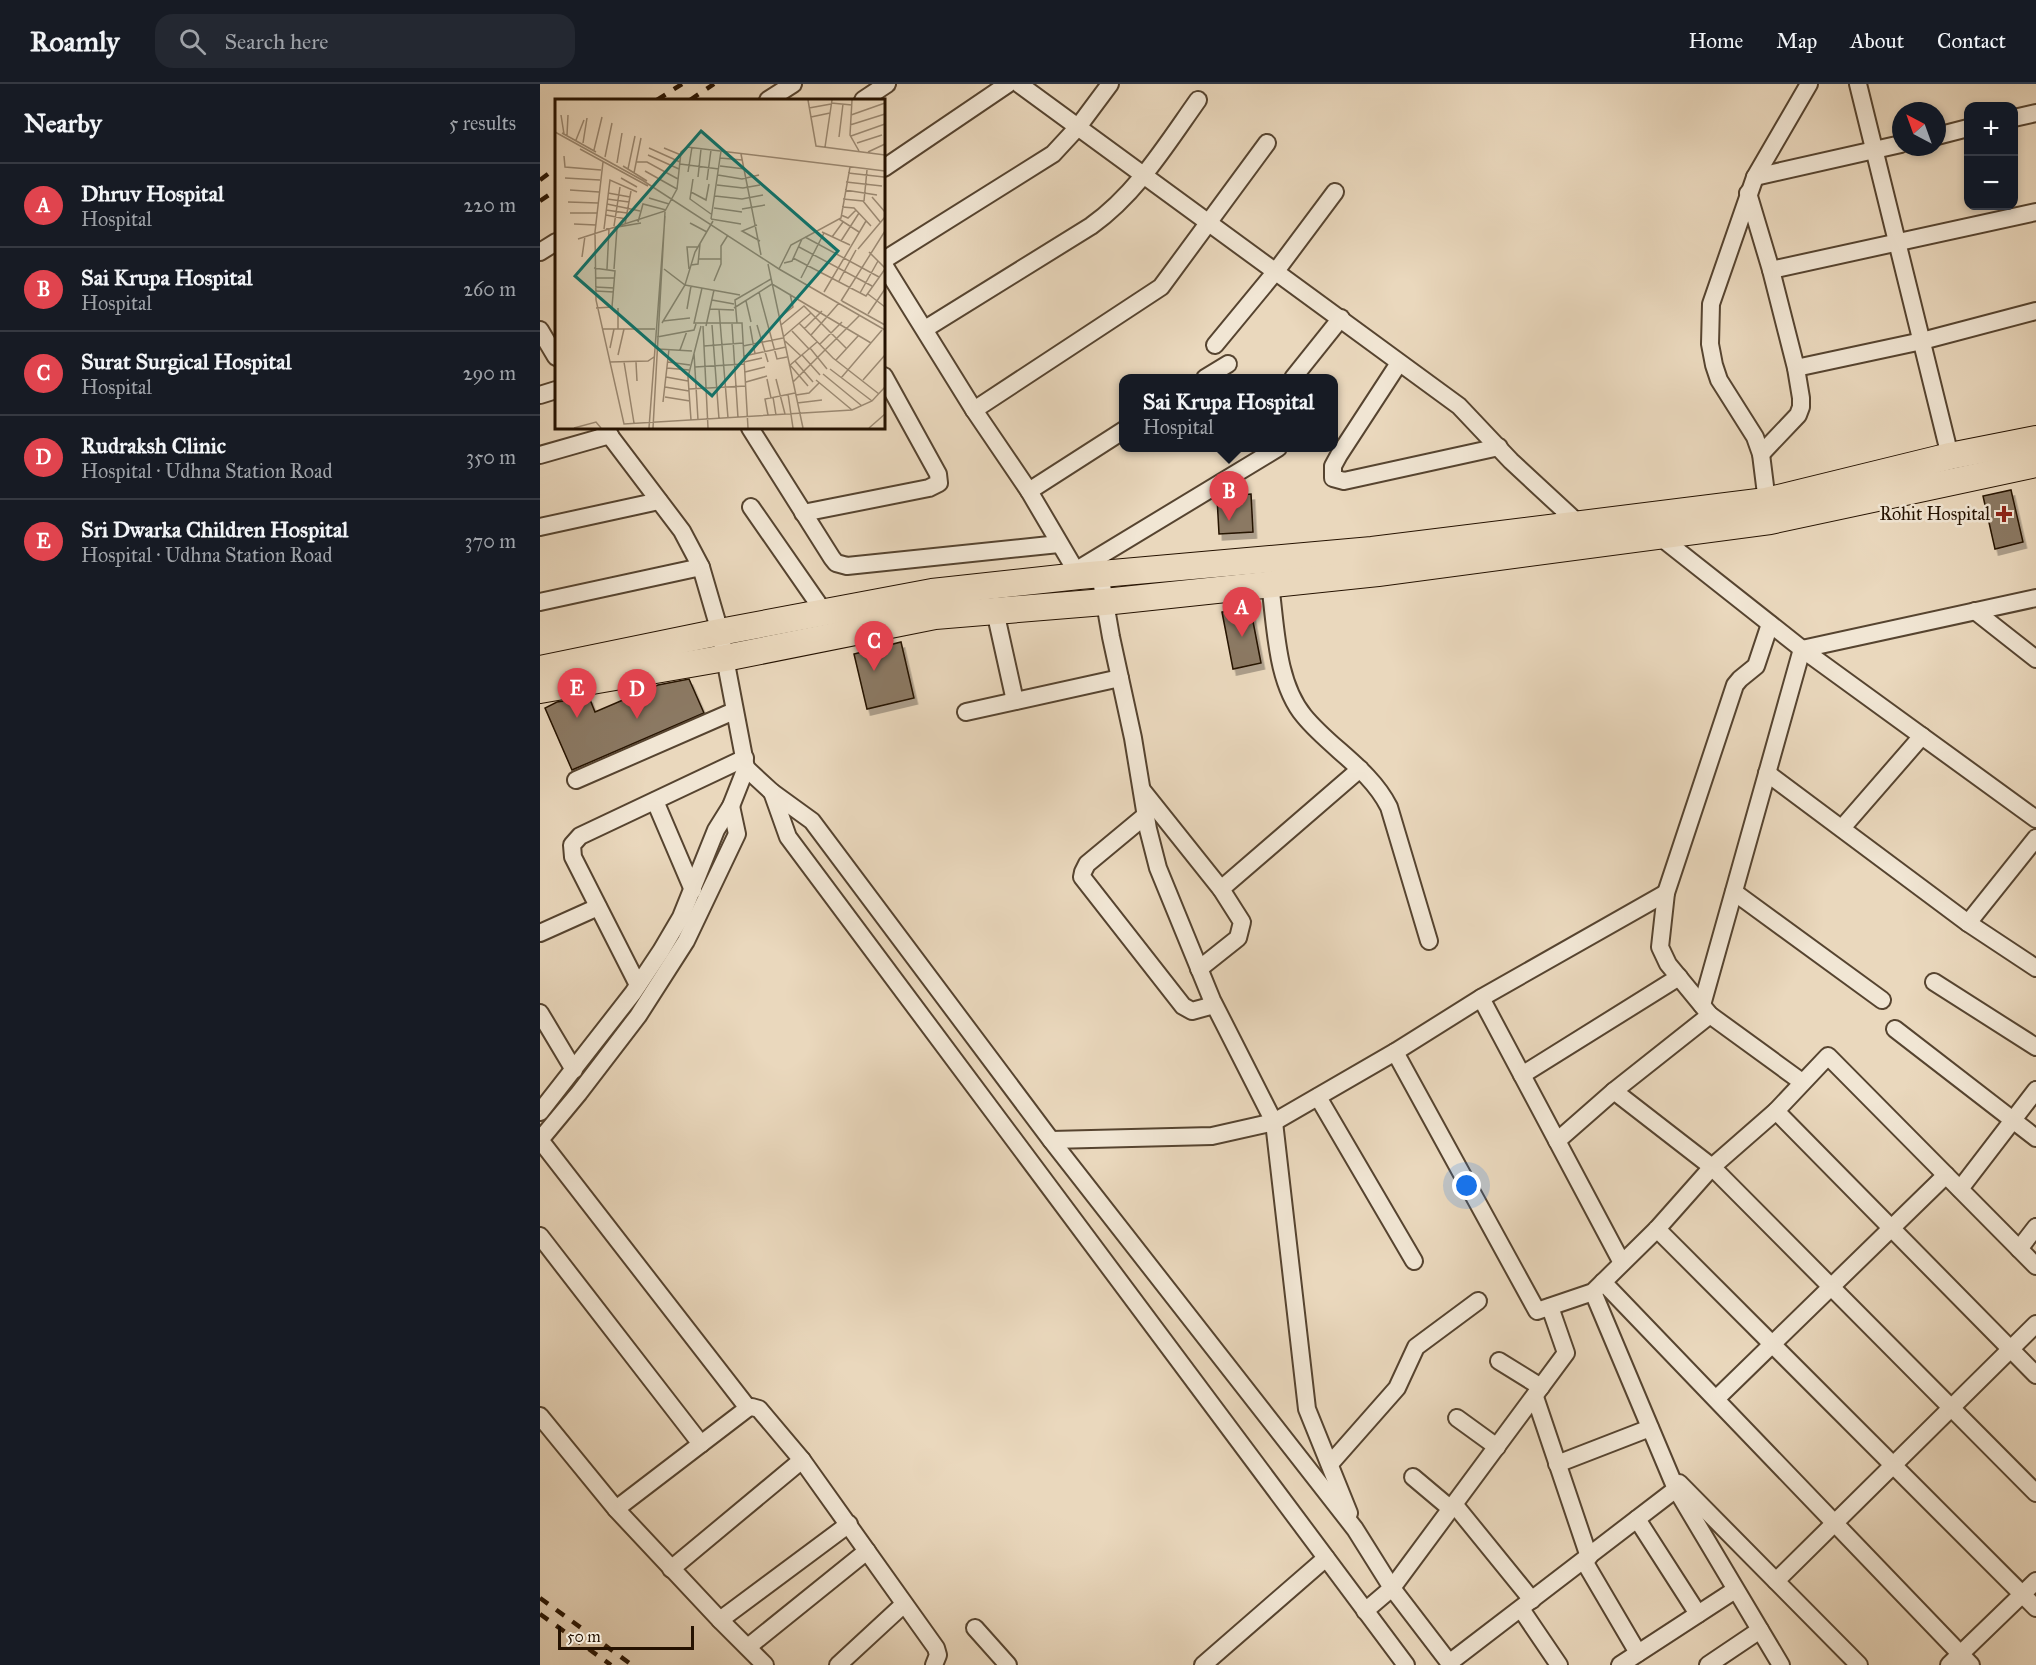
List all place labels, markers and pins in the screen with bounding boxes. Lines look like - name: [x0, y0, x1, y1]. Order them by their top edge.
- pin: B: [1210, 472, 1248, 521]
- place label: Rohit Hospital: [1879, 503, 1990, 525]
- marker: Rohit Hospital: [1995, 505, 2013, 523]
- pin: A: [1222, 588, 1262, 637]
- pin: C: [854, 622, 894, 671]
- pin: E: [558, 668, 597, 718]
- pin: D: [618, 670, 656, 719]

